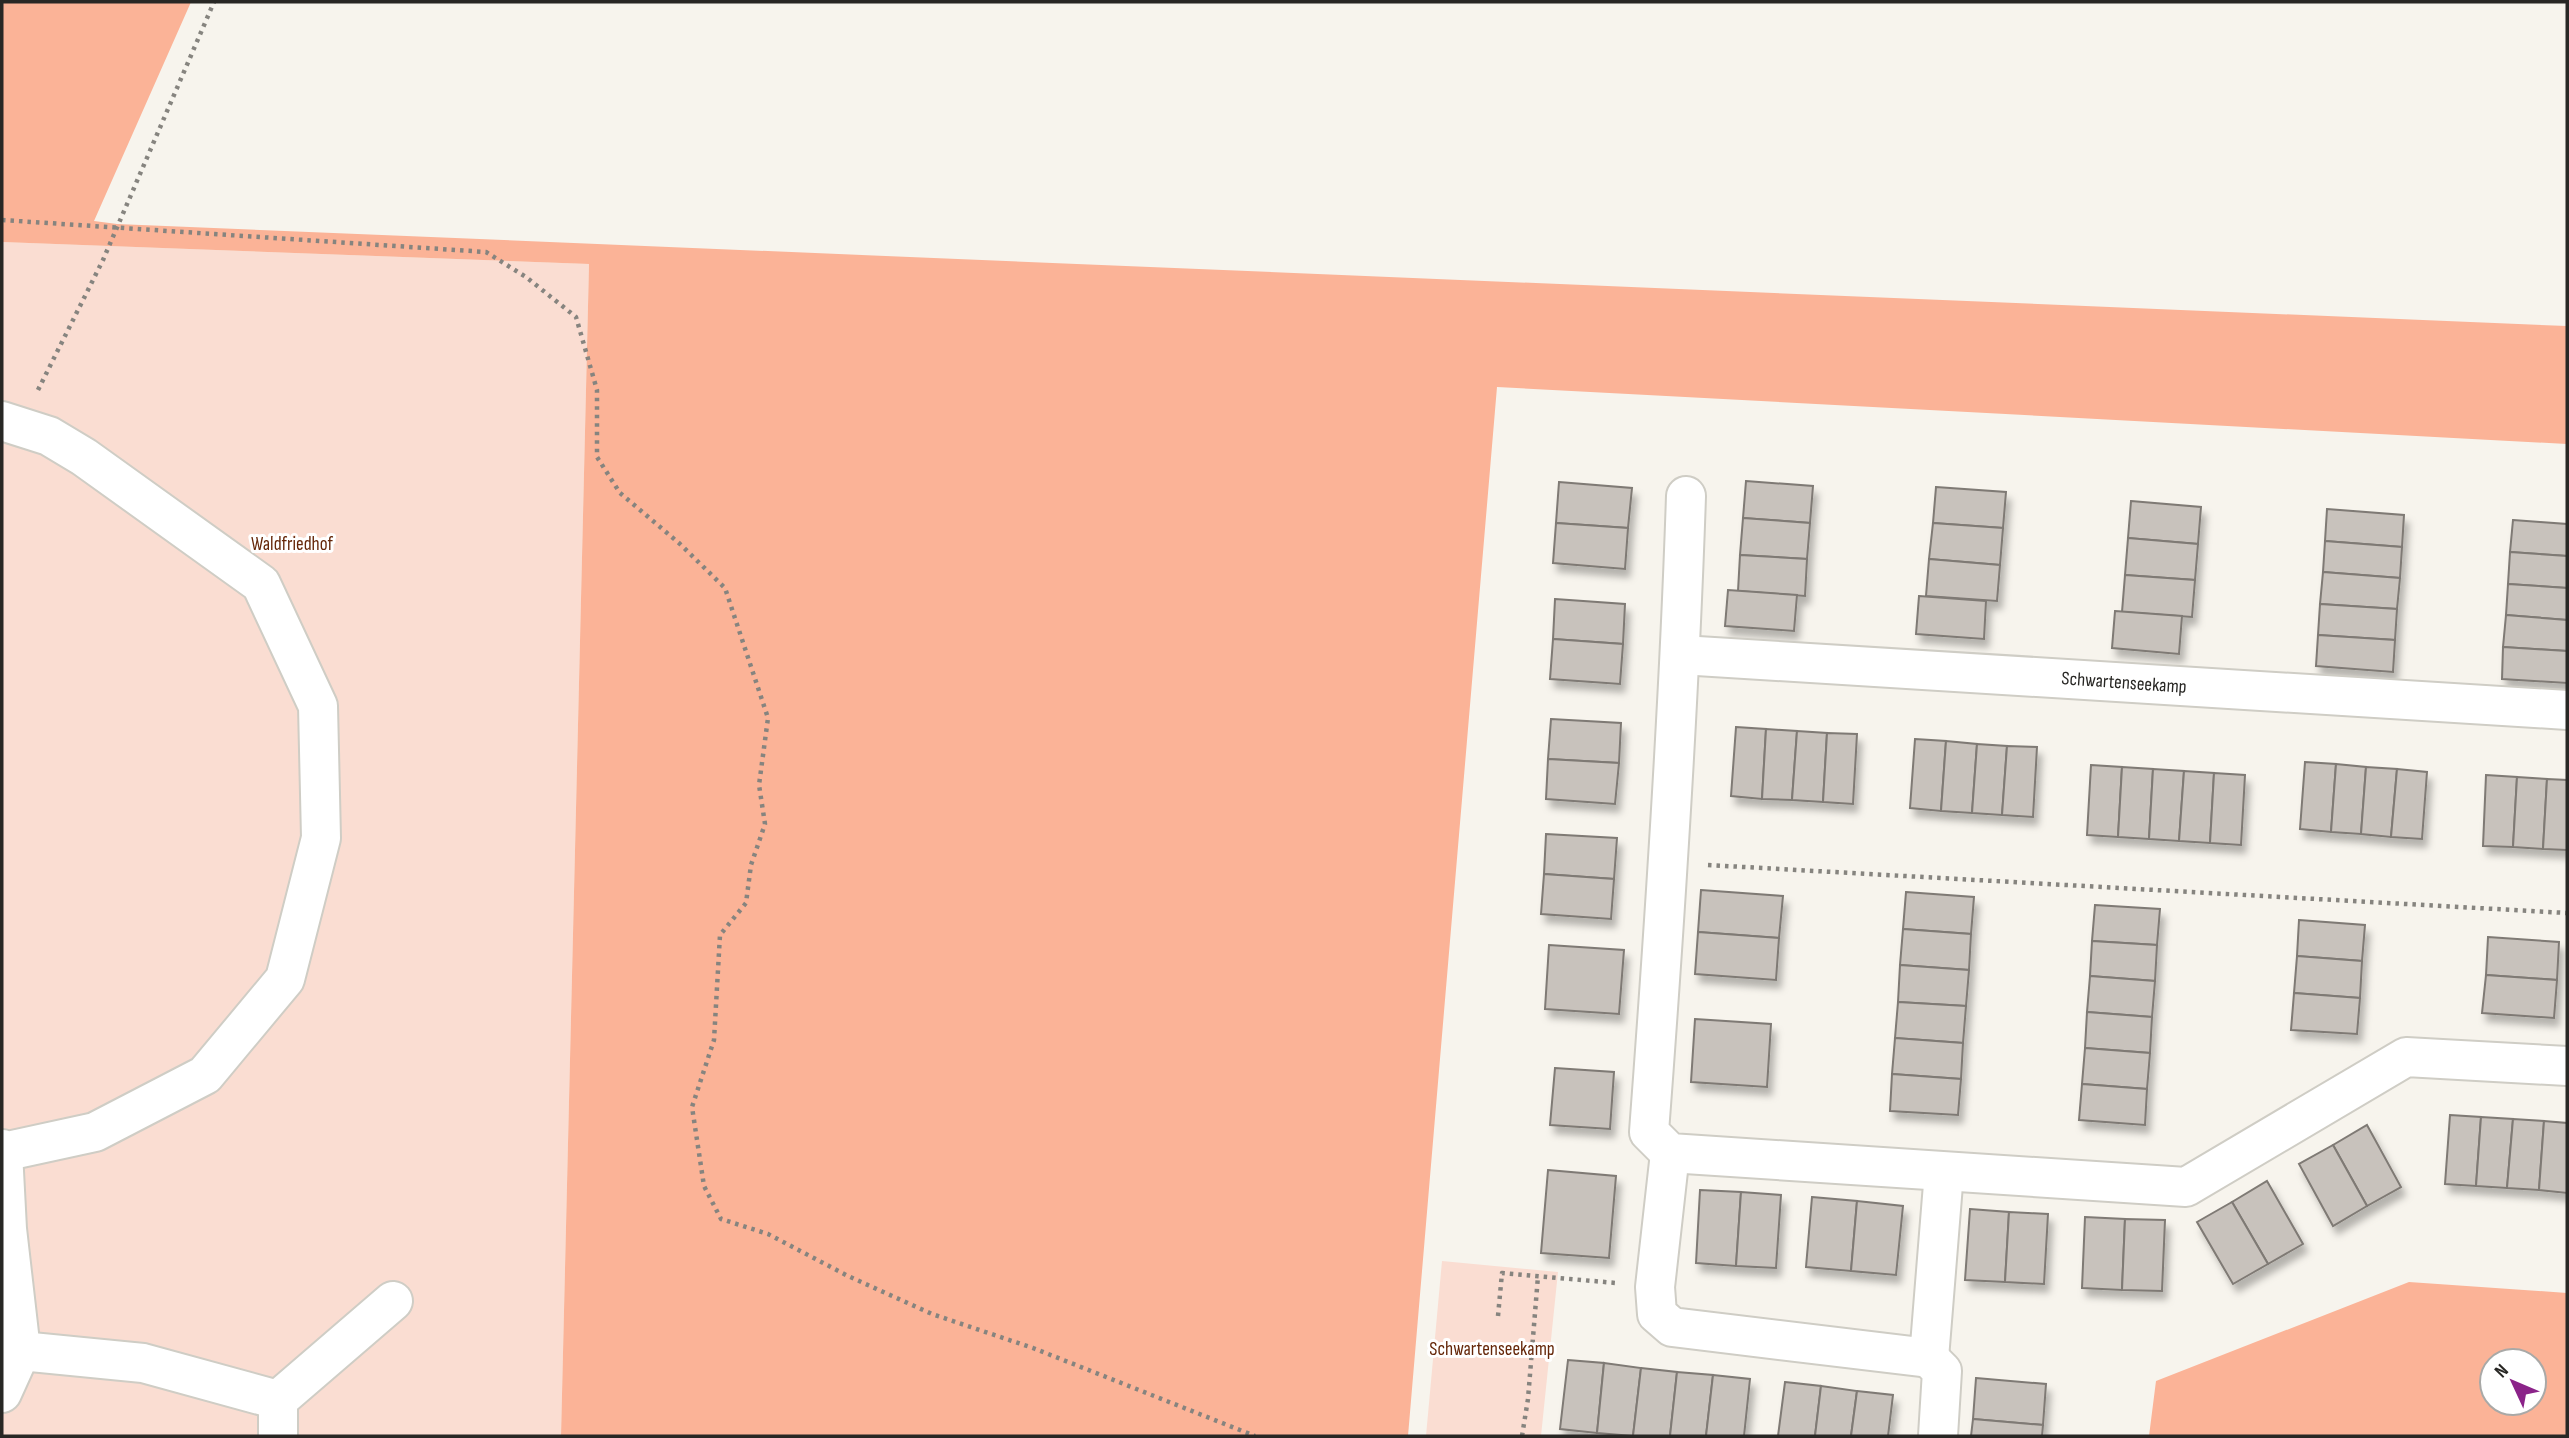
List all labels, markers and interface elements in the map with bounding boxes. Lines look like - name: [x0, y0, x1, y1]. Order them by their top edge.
- park label: Waldfriedhof: [251, 533, 334, 556]
- street label: Schwartenseekamp: [2061, 667, 2187, 699]
- park label: Schwartenseekamp: [1429, 1338, 1555, 1361]
- north arrow: [2478, 1347, 2548, 1417]
- text: N: [2490, 1360, 2514, 1383]

